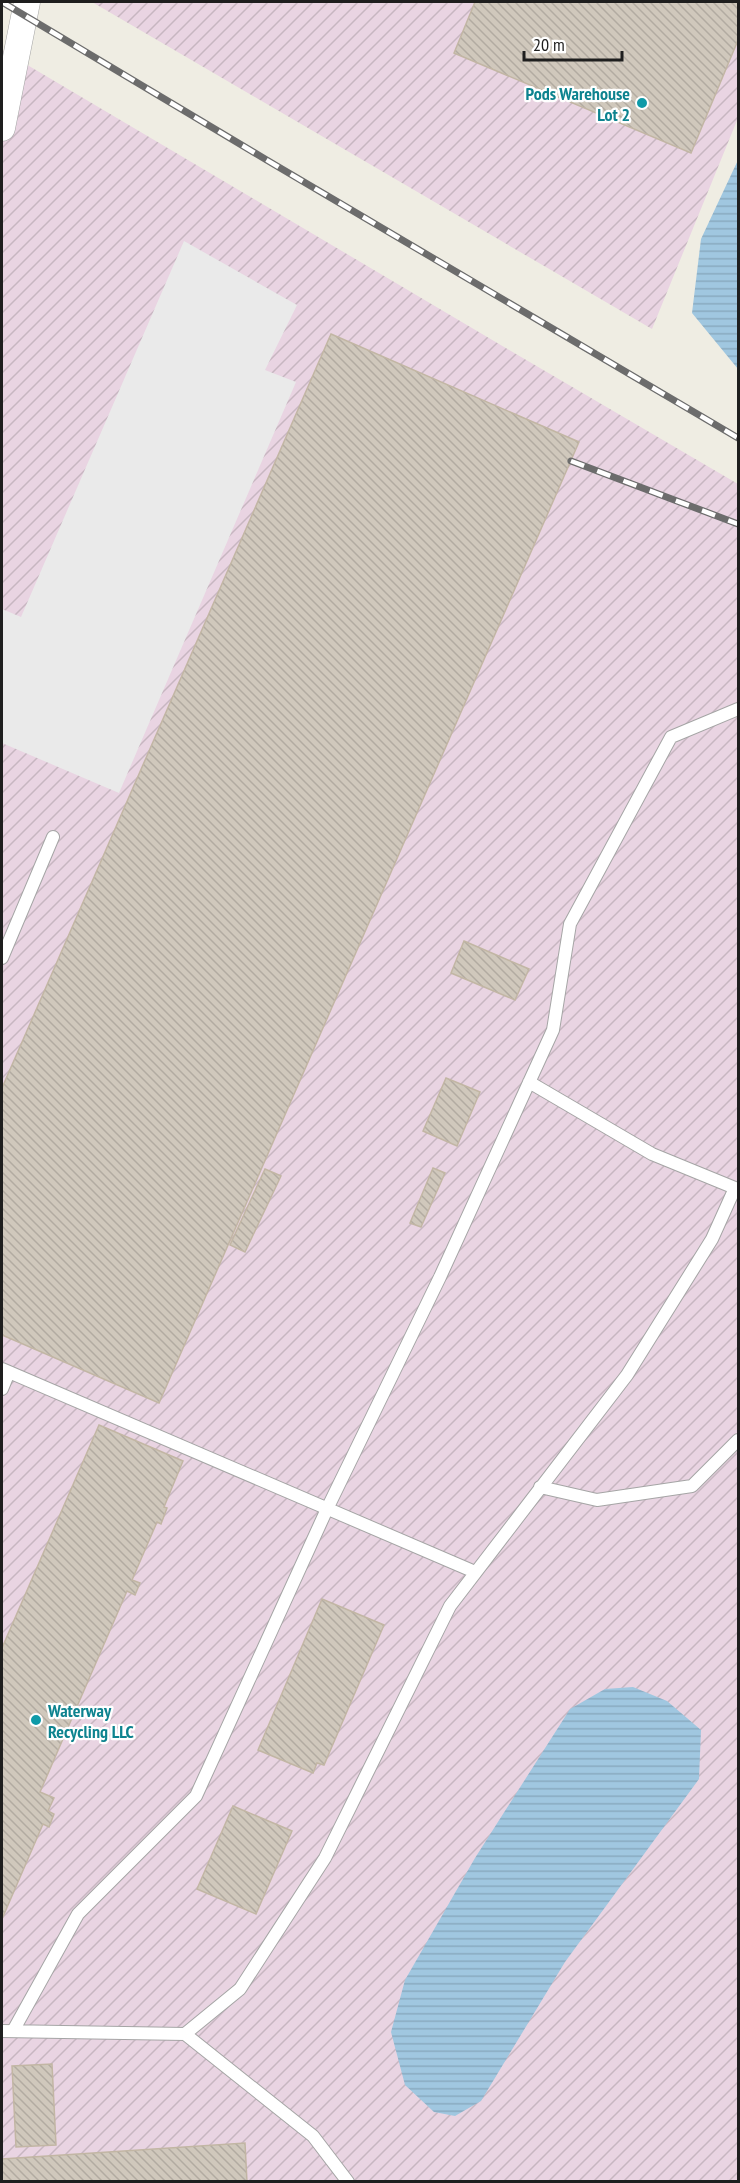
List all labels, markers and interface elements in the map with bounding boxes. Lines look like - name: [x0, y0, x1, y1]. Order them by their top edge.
- scale bar: [524, 24, 622, 62]
- text: 20 m: [533, 33, 565, 56]
- place label: Pods Warehouse Lot 2: [526, 82, 630, 126]
- marker: Pods Warehouse Lot 2: [635, 96, 649, 110]
- place label: Waterway Recycling LLC: [47, 1699, 134, 1743]
- marker: Waterway Recycling LLC: [29, 1713, 43, 1727]

